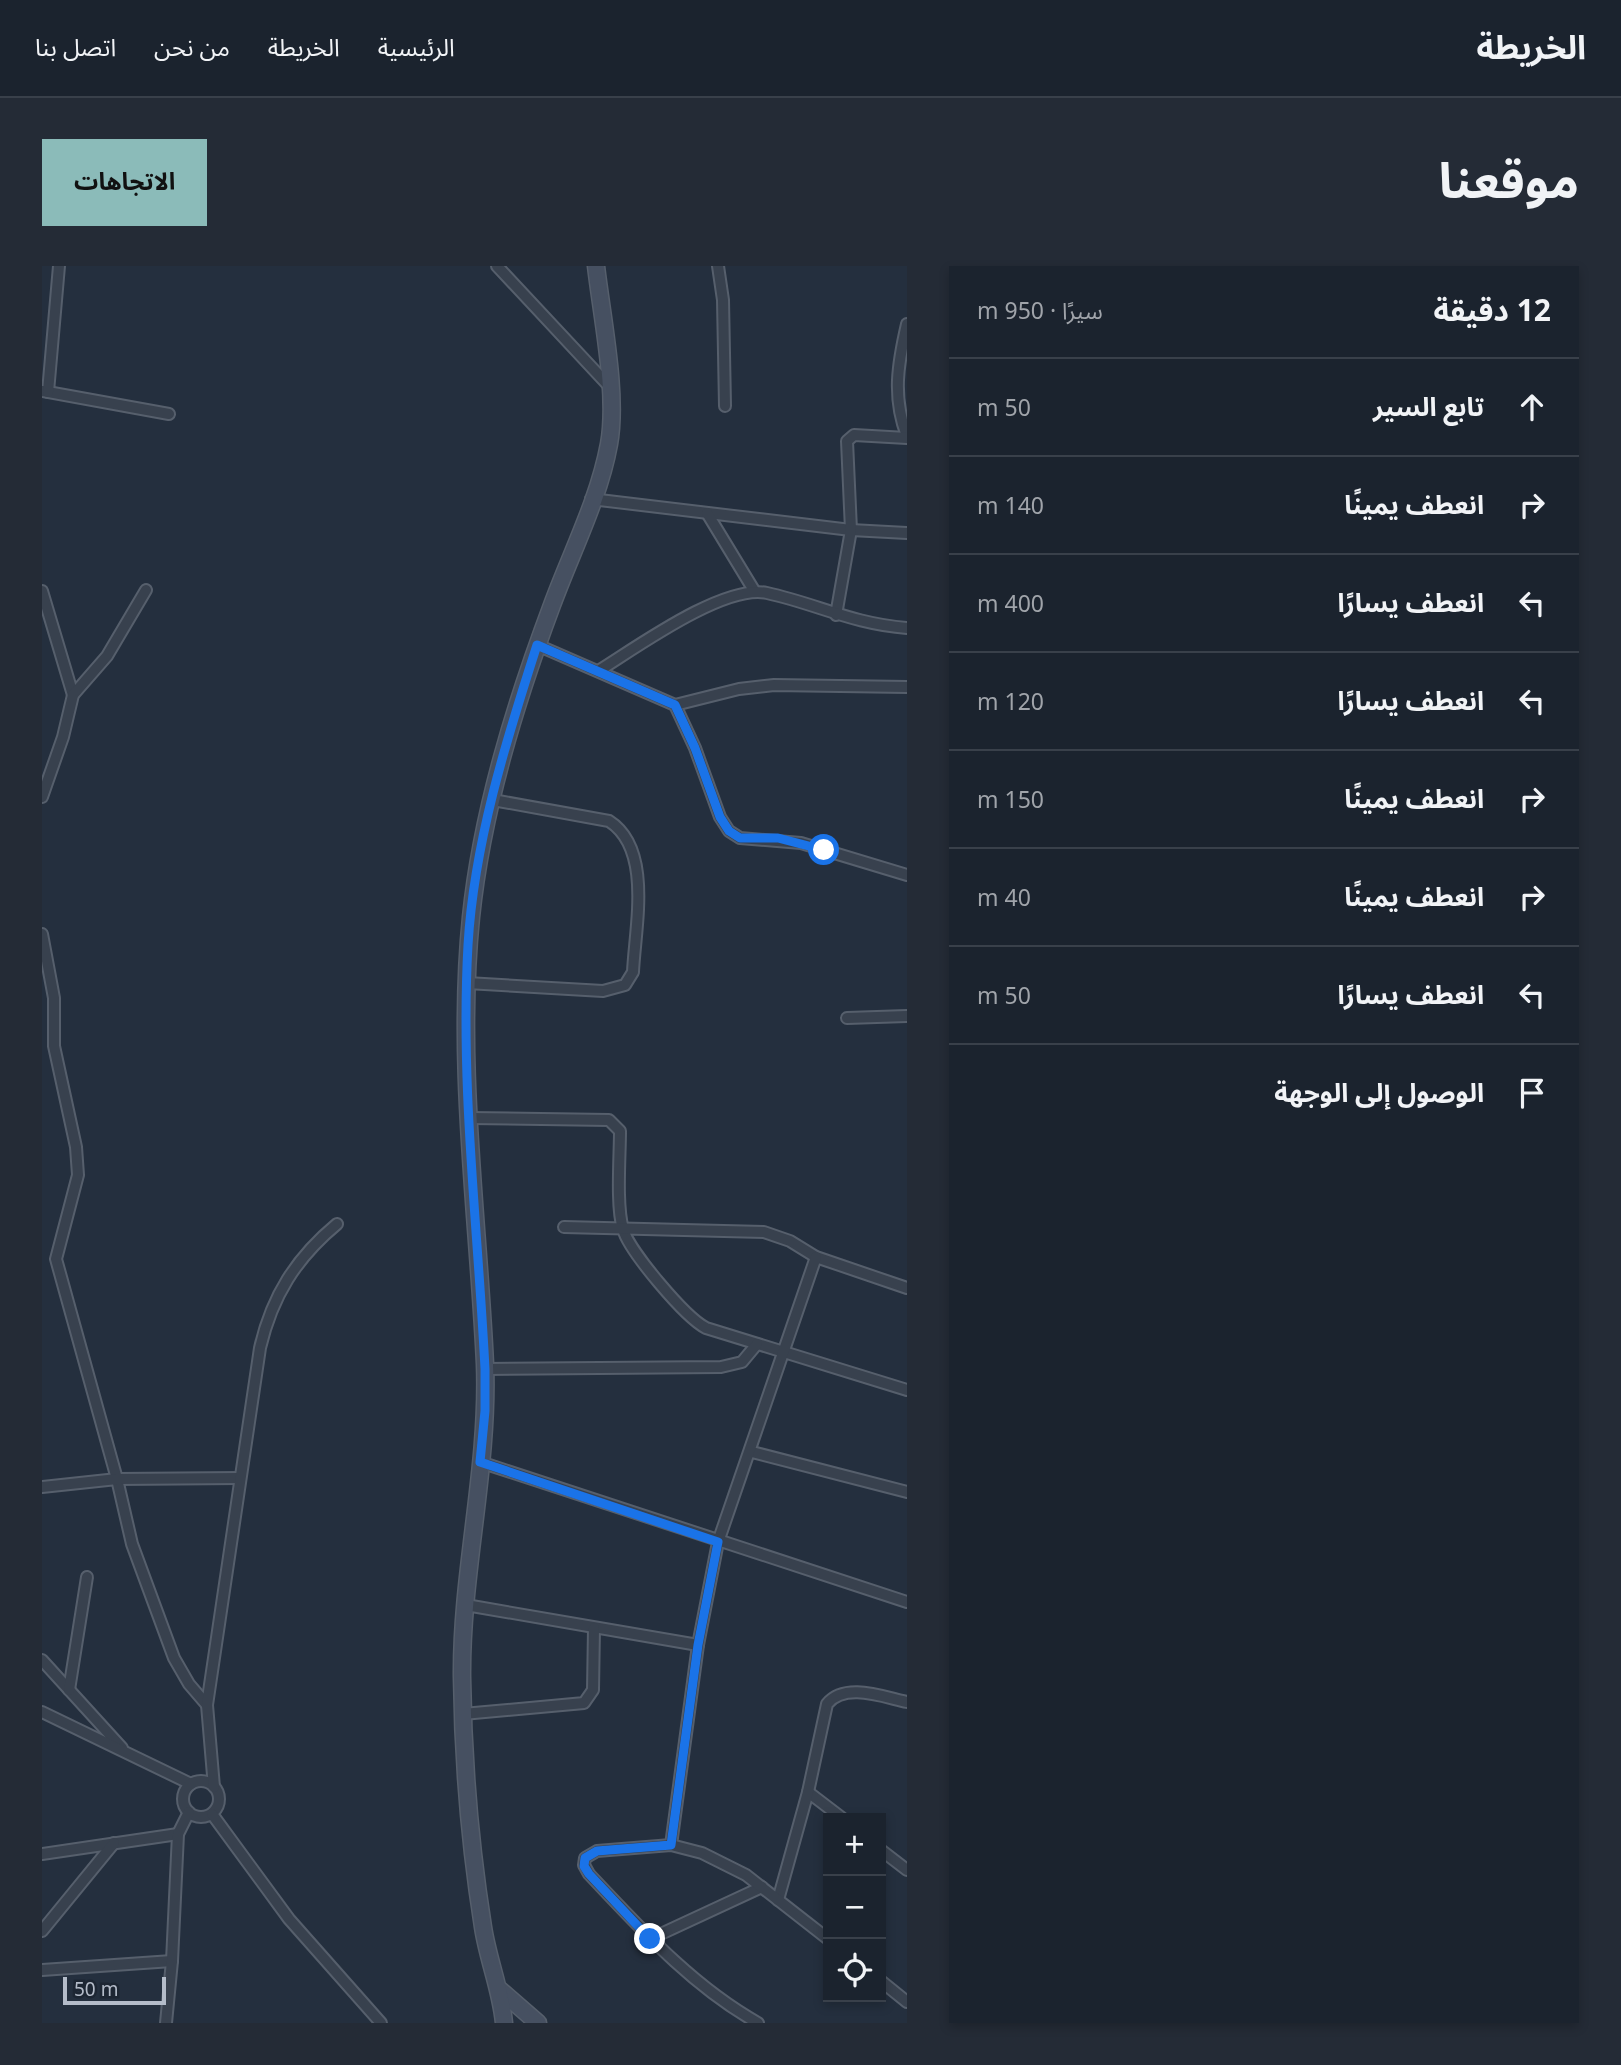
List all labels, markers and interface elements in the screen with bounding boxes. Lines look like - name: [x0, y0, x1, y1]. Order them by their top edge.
- text: الخريطة: [1476, 24, 1586, 69]
- text: اتصل بنا: [35, 30, 116, 63]
- text: من نحن: [154, 30, 230, 63]
- text: الخريطة: [268, 30, 340, 63]
- text: الرئيسية: [378, 30, 455, 63]
- button: الاتجاهات: [42, 139, 207, 226]
- text: موقعنا: [1439, 146, 1579, 212]
- text: 12 دقيقة: [1433, 289, 1551, 330]
- text: سيرًا · 950 m: [977, 294, 1103, 326]
- text: تابع السير: [1373, 388, 1484, 424]
- icon: ahead: [1513, 388, 1551, 426]
- text: 50 m: [977, 391, 1031, 423]
- text: انعطف يمينًا: [1344, 486, 1484, 522]
- icon: right: [1513, 486, 1551, 524]
- text: 140 m: [977, 489, 1044, 521]
- text: انعطف يسارًا: [1338, 584, 1484, 620]
- icon: left: [1513, 584, 1551, 622]
- text: 400 m: [977, 587, 1044, 619]
- text: انعطف يسارًا: [1338, 682, 1484, 718]
- icon: left: [1513, 682, 1551, 720]
- text: 120 m: [977, 685, 1044, 717]
- text: انعطف يمينًا: [1344, 780, 1484, 816]
- icon: right: [1513, 780, 1551, 818]
- text: 150 m: [977, 783, 1044, 815]
- route start: [808, 834, 839, 865]
- text: انعطف يمينًا: [1344, 878, 1484, 914]
- icon: right: [1513, 878, 1551, 916]
- text: 40 m: [977, 881, 1031, 913]
- text: انعطف يسارًا: [1338, 976, 1484, 1012]
- icon: left: [1513, 976, 1551, 1014]
- text: 50 m: [977, 979, 1031, 1011]
- text: الوصول إلى الوجهة: [1274, 1074, 1484, 1110]
- icon: arrive: [1513, 1074, 1551, 1112]
- map controls: [823, 1813, 886, 2002]
- button: +: [823, 1813, 886, 1876]
- button: −: [823, 1876, 886, 1939]
- route end: [634, 1923, 665, 1954]
- button: locate: [823, 1939, 886, 2002]
- scale bar: [63, 1974, 166, 2006]
- text: 50 m: [74, 1976, 118, 2002]

